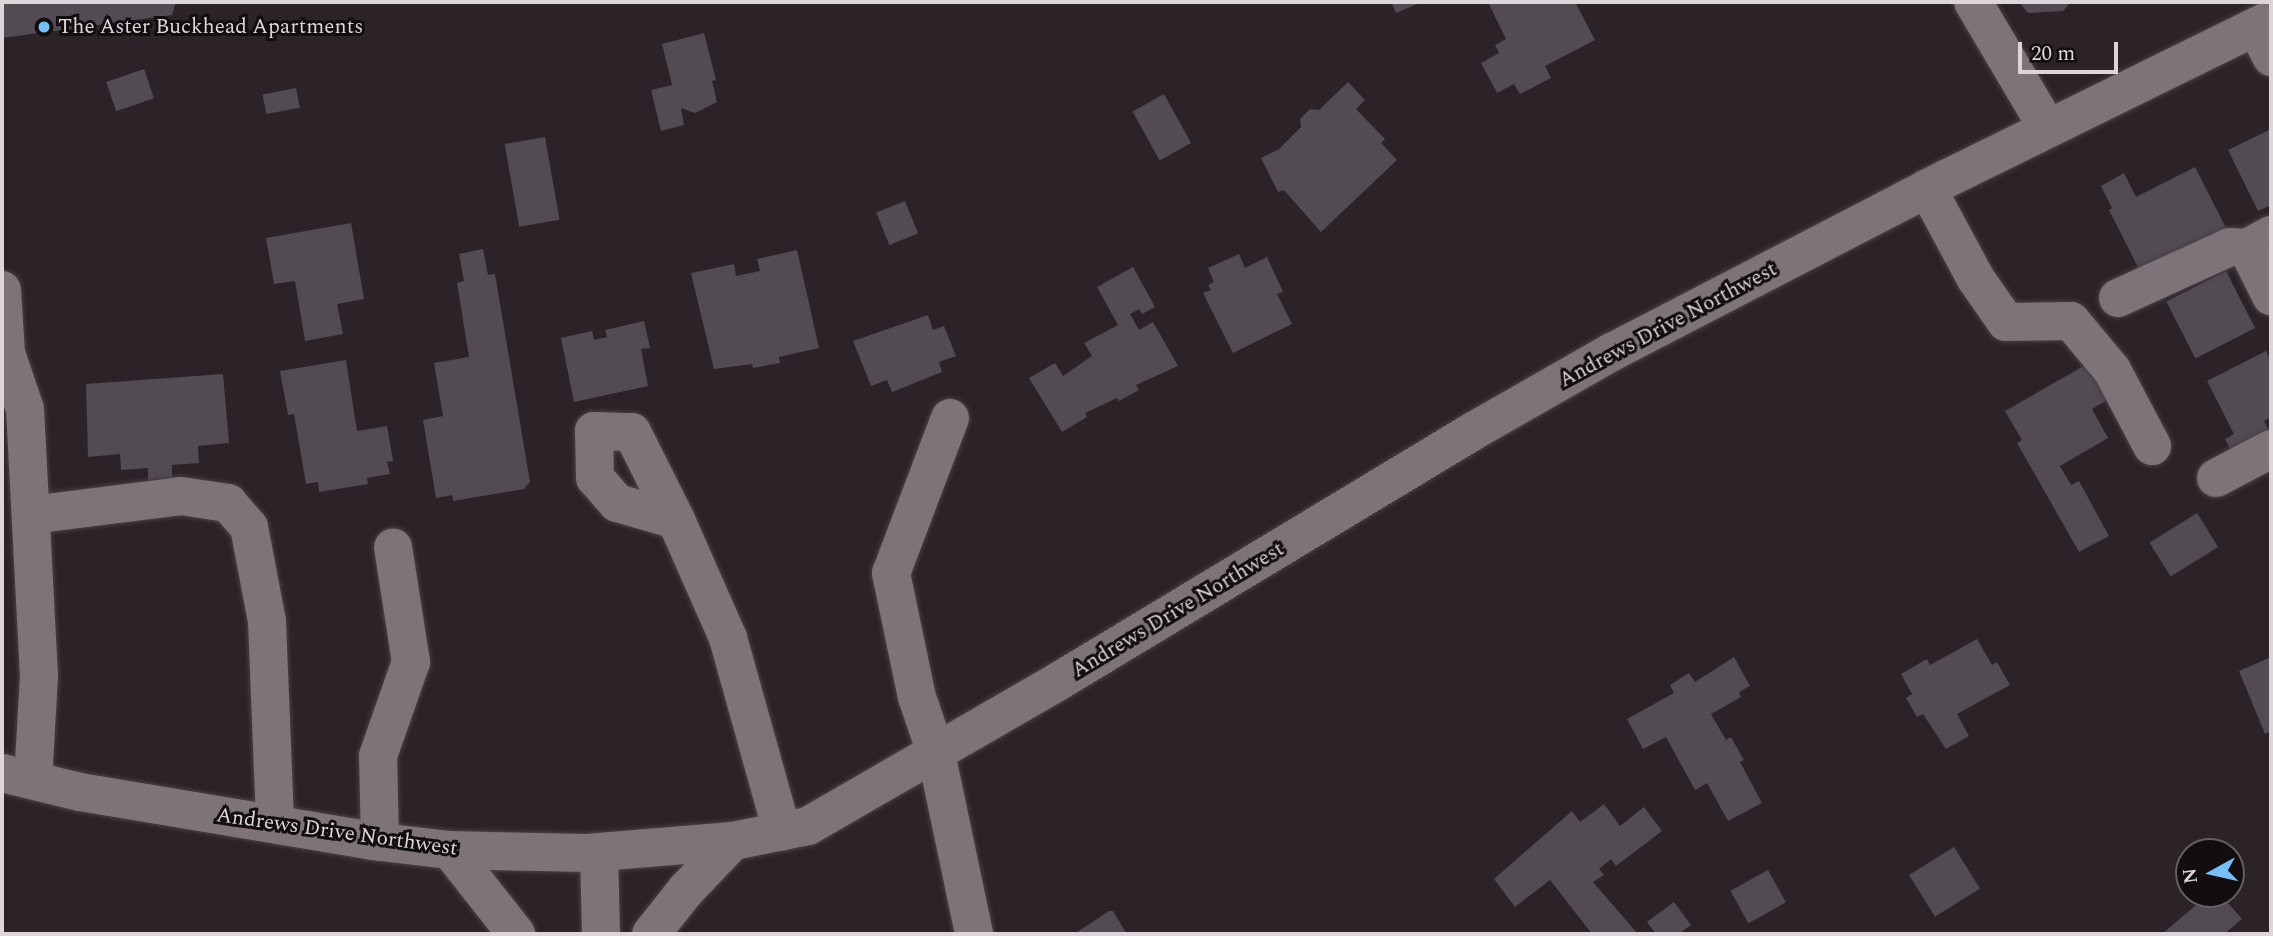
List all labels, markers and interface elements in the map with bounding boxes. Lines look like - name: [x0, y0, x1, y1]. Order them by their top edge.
- place label: The Aster Buckhead Apartments: [58, 14, 363, 40]
- marker: The Aster Buckhead Apartments: [36, 19, 52, 35]
- scale bar: [2021, 28, 2121, 72]
- text: 20 m: [2031, 38, 2075, 70]
- street label: Andrews Drive Northwest: [1555, 257, 1781, 393]
- street label: Andrews Drive Northwest: [1067, 537, 1289, 683]
- street label: Andrews Drive Northwest: [215, 803, 459, 861]
- north arrow: [2175, 838, 2245, 908]
- text: N: [2175, 866, 2206, 885]

